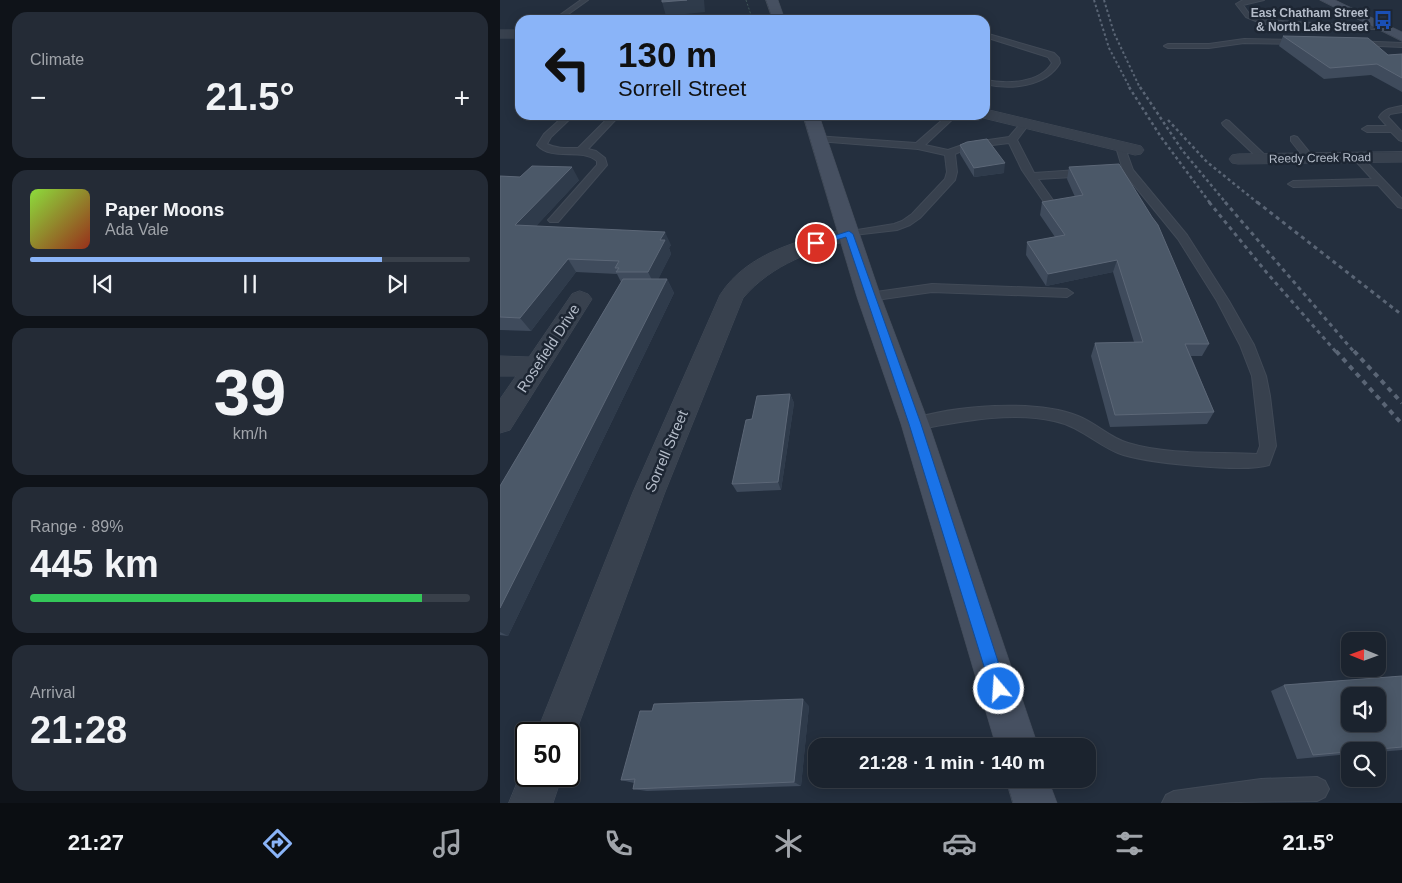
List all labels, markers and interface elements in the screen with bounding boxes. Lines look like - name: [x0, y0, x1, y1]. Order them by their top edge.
- place label: East Chatham Street & North Lake Street: [1251, 6, 1368, 34]
- bus stop icon: East Chatham Street & North Lake Street: [1372, 9, 1394, 31]
- icon: left: [535, 35, 600, 100]
- text: 130 m: [618, 35, 717, 74]
- text: Climate: [30, 51, 84, 68]
- text: 21.5°: [205, 76, 295, 118]
- text: Sorrell Street: [618, 76, 746, 101]
- text: −: [30, 82, 46, 113]
- text: +: [454, 82, 470, 113]
- street label: Reedy Creek Road: [1269, 150, 1371, 166]
- text: Paper Moons: [105, 199, 224, 220]
- text: Ada Vale: [105, 221, 169, 238]
- pin: [795, 222, 837, 264]
- icon: arrive: [802, 229, 830, 257]
- icon: previous: [89, 270, 117, 298]
- icon: pause: [236, 270, 264, 298]
- icon: next: [383, 270, 411, 298]
- street label: Rosefield Drive: [513, 301, 583, 395]
- text: 39: [214, 356, 286, 429]
- street label: Sorrell Street: [641, 407, 691, 495]
- text: km/h: [233, 425, 267, 442]
- text: Range · 89%: [30, 518, 123, 535]
- text: 445 km: [30, 543, 159, 585]
- north arrow: [1341, 632, 1386, 678]
- map controls: [1341, 632, 1386, 787]
- position arrow: [972, 662, 1024, 714]
- text: Arrival: [30, 684, 75, 701]
- button: sound: [1341, 687, 1386, 732]
- text: 21:28: [30, 709, 127, 751]
- speed limit sign: 50: [515, 722, 580, 787]
- button: search: [1341, 742, 1386, 787]
- text: 21:28 · 1 min · 140 m: [859, 752, 1045, 773]
- icon: directions: [260, 826, 295, 861]
- icon: music: [430, 826, 465, 861]
- icon: phone: [601, 826, 636, 861]
- icon: climate: [771, 826, 806, 861]
- icon: car: [942, 826, 977, 861]
- icon: filters: [1112, 826, 1147, 861]
- text: 21:27: [68, 830, 124, 855]
- text: 21.5°: [1283, 830, 1334, 855]

